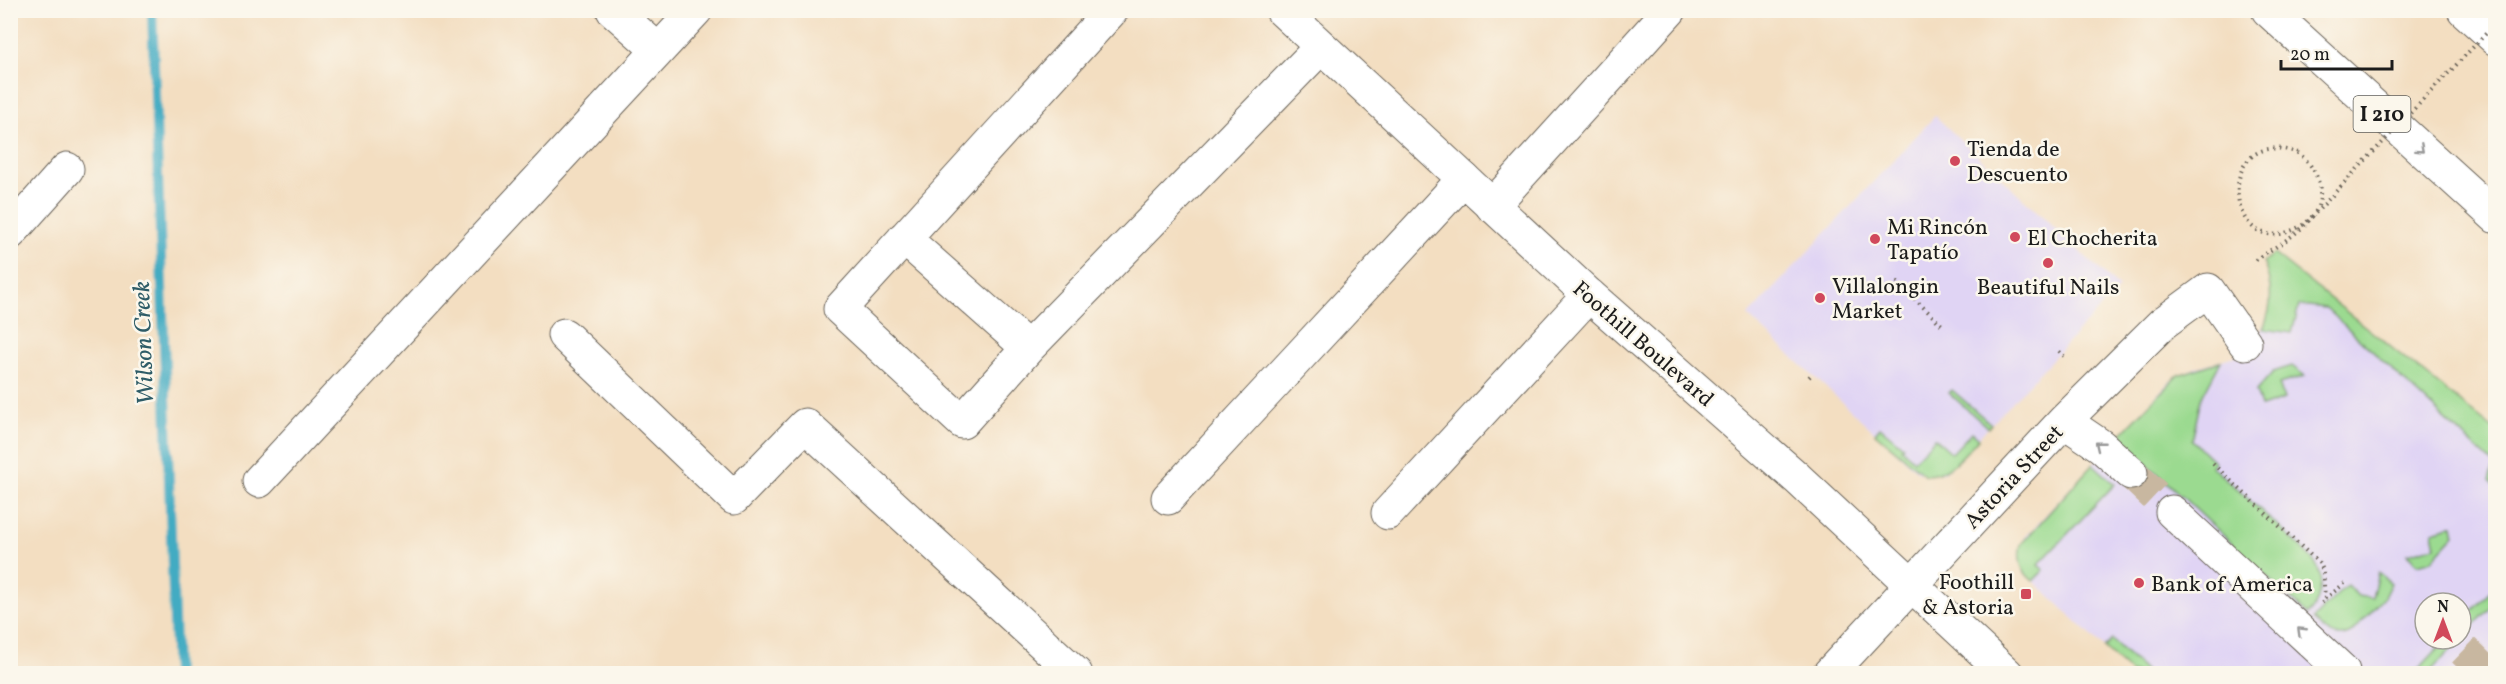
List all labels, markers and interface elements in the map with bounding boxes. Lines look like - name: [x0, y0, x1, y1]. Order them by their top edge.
- scale bar: [2281, 33, 2392, 71]
- text: 20 m: [2290, 43, 2330, 68]
- road number: I 210: [2354, 96, 2410, 132]
- place label: Tienda de Descuento: [1967, 135, 2068, 191]
- one-way arrow: [2413, 142, 2424, 153]
- marker: Tienda de Descuento: [1948, 154, 1962, 168]
- place label: Mi Rincón Tapatío: [1887, 213, 1988, 269]
- place label: El Chocherita: [2027, 224, 2158, 255]
- marker: El Chocherita: [2008, 230, 2022, 244]
- marker: Mi Rincón Tapatío: [1868, 232, 1882, 246]
- marker: Beautiful Nails: [2041, 256, 2055, 270]
- place label: Villalongin Market: [1832, 272, 1939, 328]
- place label: Beautiful Nails: [1977, 273, 2119, 304]
- street label: Foothill Boulevard: [1565, 275, 1720, 415]
- water label: Wilson Creek: [126, 280, 164, 405]
- marker: Villalongin Market: [1813, 291, 1827, 305]
- street label: Astoria Street: [1958, 418, 2072, 537]
- one-way arrow: [2095, 442, 2106, 453]
- place label: Foothill & Astoria: [1922, 568, 2014, 624]
- place label: Bank of America: [2151, 570, 2313, 601]
- marker: Bank of America: [2132, 576, 2146, 590]
- marker: Foothill & Astoria: [2019, 587, 2033, 601]
- north arrow: [2413, 591, 2473, 651]
- text: N: [2437, 597, 2449, 619]
- one-way arrow: [2297, 627, 2307, 638]

